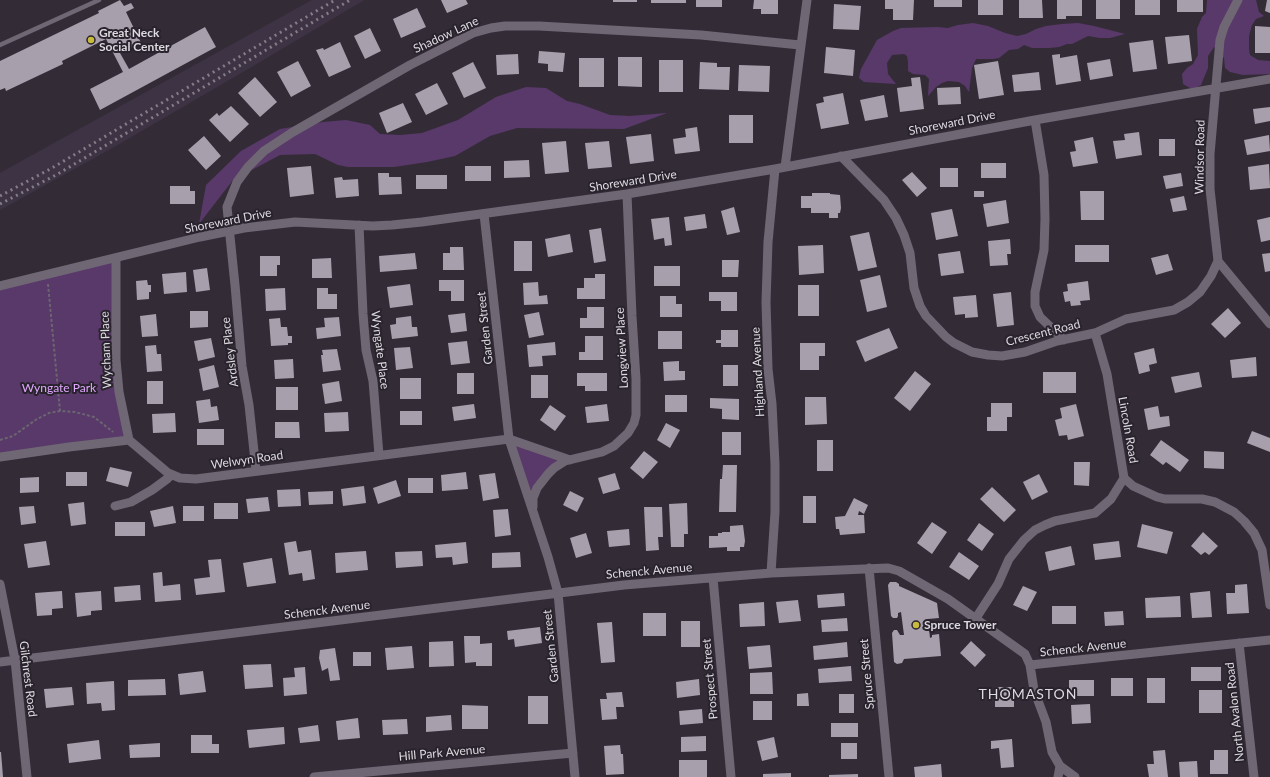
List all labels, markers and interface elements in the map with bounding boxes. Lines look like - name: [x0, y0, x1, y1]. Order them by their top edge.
- street label: Shadow Lane: [411, 14, 481, 56]
- place label: Great Neck Social Center: [99, 26, 169, 54]
- marker: Great Neck Social Center: [86, 35, 96, 45]
- street label: Shoreward Drive: [907, 108, 997, 138]
- street label: Windsor Road: [1192, 120, 1208, 194]
- street label: Shoreward Drive: [588, 167, 678, 195]
- street label: Shoreward Drive: [183, 206, 273, 236]
- street label: Garden Street: [474, 291, 496, 365]
- street label: Longview Place: [613, 307, 631, 389]
- street label: Wyngate Place: [368, 310, 392, 390]
- street label: Wycham Place: [97, 311, 115, 389]
- street label: Ardsley Place: [219, 316, 241, 388]
- street label: Crescent Road: [1004, 317, 1082, 349]
- street label: Highland Avenue: [748, 327, 768, 417]
- park label: Wyngate Park: [22, 381, 96, 395]
- street label: Lincoln Road: [1115, 396, 1141, 464]
- street label: Welwyn Road: [210, 448, 284, 472]
- street label: Schenck Avenue: [605, 560, 693, 582]
- street label: Schenck Avenue: [283, 598, 371, 622]
- street label: Garden Street: [540, 609, 562, 683]
- place label: Spruce Tower: [924, 618, 996, 632]
- marker: Spruce Tower: [911, 620, 921, 630]
- street label: Schenck Avenue: [1039, 636, 1127, 660]
- street label: Prospect Street: [699, 638, 721, 720]
- street label: Spruce Street: [857, 638, 877, 710]
- street label: Gilchrest Road: [16, 640, 40, 718]
- street label: North Avalon Road: [1223, 662, 1247, 762]
- district label: THOMASTON: [979, 686, 1077, 702]
- street label: Hill Park Avenue: [398, 742, 486, 764]

